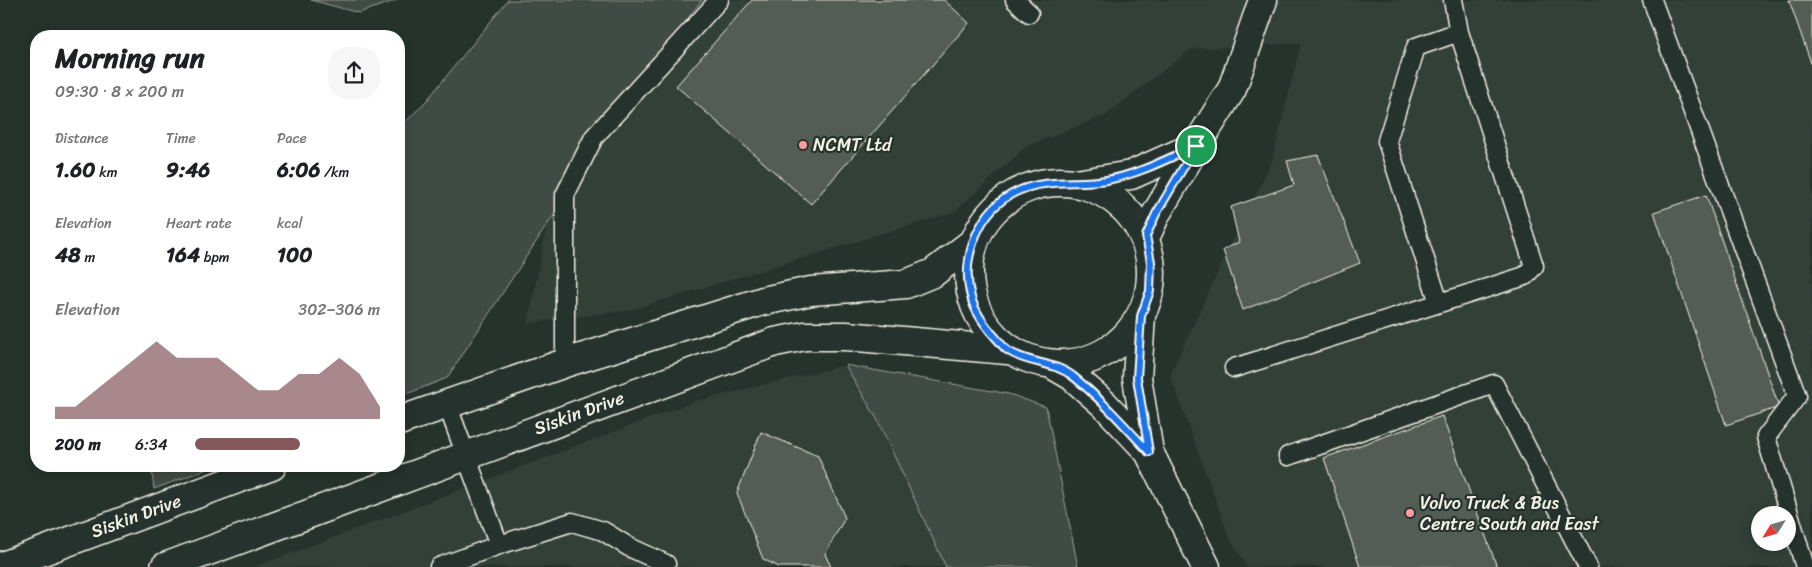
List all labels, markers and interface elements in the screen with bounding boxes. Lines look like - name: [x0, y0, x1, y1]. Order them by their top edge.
- text: Morning run: [55, 33, 205, 82]
- button: share: [328, 47, 380, 99]
- text: 09:30 · 8 × 200 m: [55, 77, 184, 106]
- pin: [1175, 125, 1217, 167]
- text: Distance: [55, 126, 108, 151]
- text: Time: [166, 126, 196, 151]
- text: Pace: [277, 126, 307, 151]
- place label: NCMT Ltd: [813, 129, 893, 161]
- icon: arrive: [1182, 132, 1210, 160]
- marker: NCMT Ltd: [797, 139, 809, 151]
- text: 1.60: [55, 151, 96, 189]
- text: 9:46: [166, 151, 210, 189]
- text: 6:06: [277, 151, 320, 189]
- text: km: [96, 160, 117, 185]
- text: /km: [320, 160, 349, 185]
- text: Elevation: [55, 211, 112, 236]
- text: Heart rate: [166, 211, 232, 236]
- text: kcal: [277, 211, 302, 236]
- text: 48: [55, 236, 81, 274]
- text: 164: [166, 236, 200, 274]
- text: 100: [277, 236, 313, 274]
- text: m: [81, 245, 95, 270]
- text: bpm: [200, 245, 230, 270]
- text: Elevation: [55, 295, 120, 324]
- text: 302–306 m: [298, 295, 380, 324]
- street label: Siskin Drive: [529, 382, 629, 444]
- text: 200 m: [55, 430, 101, 459]
- text: 6:34: [135, 430, 168, 459]
- street label: Siskin Drive: [86, 485, 186, 547]
- place label: Volvo Truck & Bus Centre South and East: [1420, 487, 1599, 540]
- north arrow: [1751, 506, 1796, 551]
- map controls: [1751, 506, 1796, 551]
- marker: Volvo Truck & Bus Centre South and East: [1404, 507, 1416, 519]

